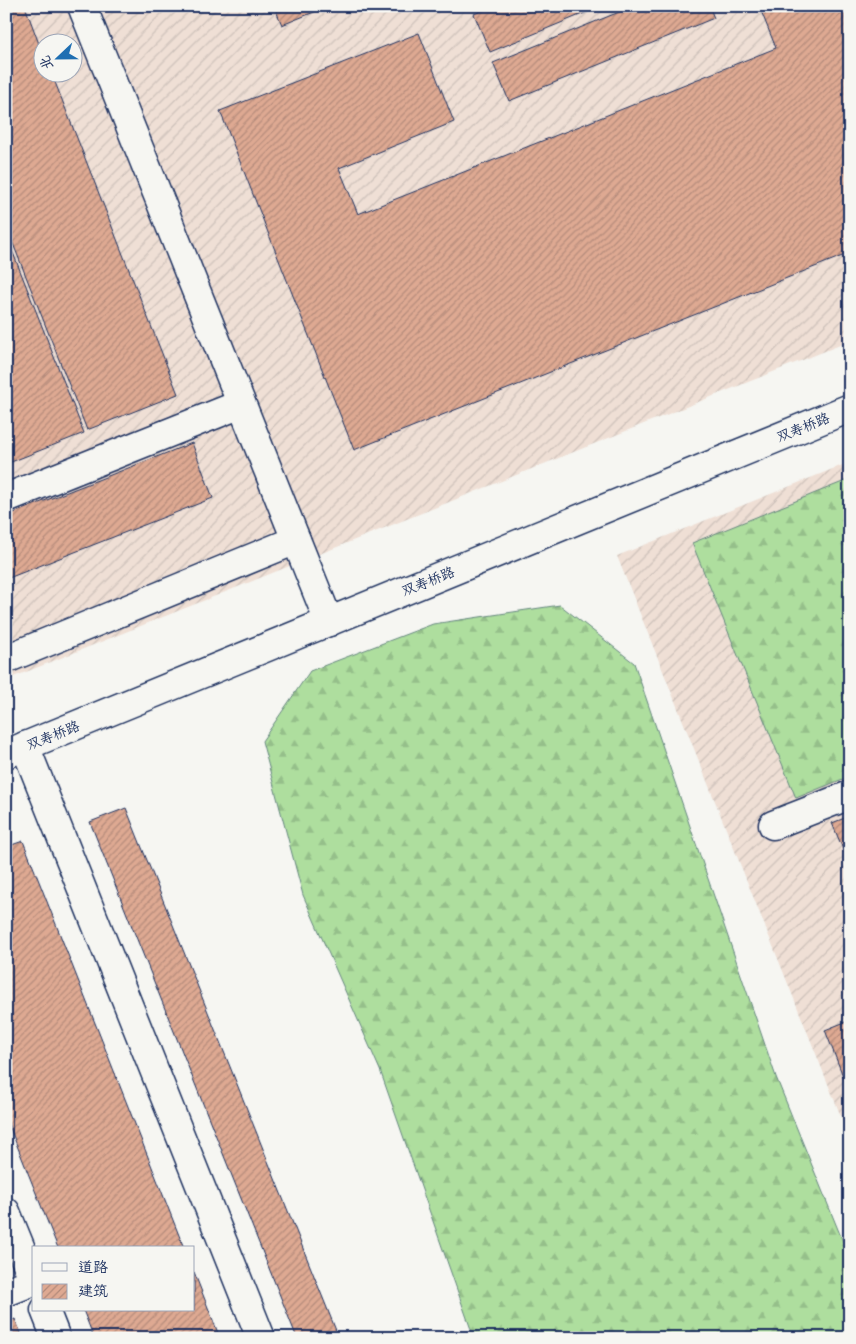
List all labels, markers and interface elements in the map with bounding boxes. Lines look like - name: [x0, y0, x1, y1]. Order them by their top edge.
- north arrow: [32, 32, 82, 82]
- text: 北: [36, 53, 57, 72]
- street label: 双寿桥路: [774, 409, 832, 446]
- street label: 双寿桥路: [399, 563, 457, 600]
- street label: 双寿桥路: [24, 717, 82, 754]
- legend: [32, 1246, 195, 1312]
- text: 道路: [78, 1258, 108, 1277]
- text: 建筑: [78, 1282, 108, 1301]

